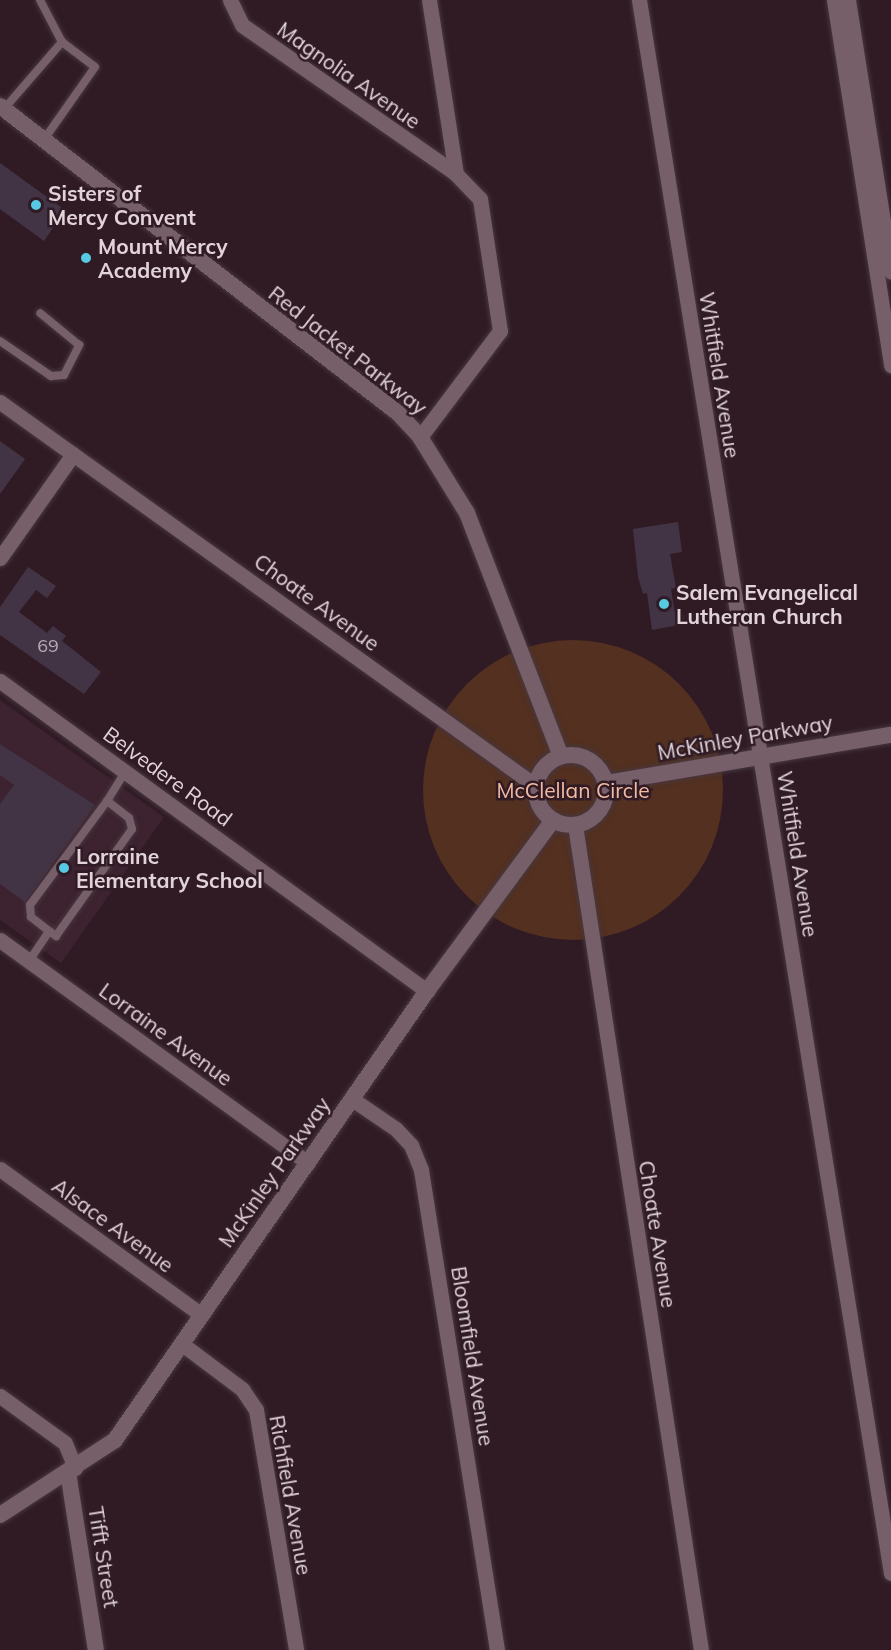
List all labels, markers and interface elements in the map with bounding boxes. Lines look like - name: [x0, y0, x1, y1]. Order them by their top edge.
- street label: Magnolia Avenue: [273, 16, 425, 134]
- place label: Sisters of Mercy Convent: [48, 180, 196, 230]
- marker: Sisters of Mercy Convent: [29, 198, 43, 212]
- place label: Mount Mercy Academy: [98, 233, 228, 283]
- marker: Mount Mercy Academy: [79, 251, 93, 265]
- street label: Red Jacket Parkway: [264, 280, 432, 420]
- street label: Whitfield Avenue: [694, 290, 746, 460]
- street label: Choate Avenue: [250, 548, 384, 656]
- place label: Salem Evangelical Lutheran Church: [676, 579, 858, 629]
- marker: Salem Evangelical Lutheran Church: [657, 597, 671, 611]
- house number: 69: [37, 635, 59, 657]
- street label: McKinley Parkway: [655, 709, 835, 765]
- street label: Belvedere Road: [99, 721, 237, 831]
- street label: Whitfield Avenue: [772, 769, 824, 939]
- park label: McClellan Circle: [496, 777, 650, 803]
- place label: Lorraine Elementary School: [76, 843, 263, 893]
- marker: Lorraine Elementary School: [57, 861, 71, 875]
- street label: Lorraine Avenue: [95, 977, 237, 1091]
- street label: McKinley Parkway: [213, 1092, 335, 1252]
- street label: Choate Avenue: [634, 1159, 682, 1309]
- street label: Alsace Avenue: [47, 1173, 179, 1277]
- street label: Bloomfield Avenue: [446, 1264, 500, 1448]
- street label: Richfield Avenue: [265, 1413, 317, 1577]
- street label: Tifft Street: [84, 1505, 124, 1609]

